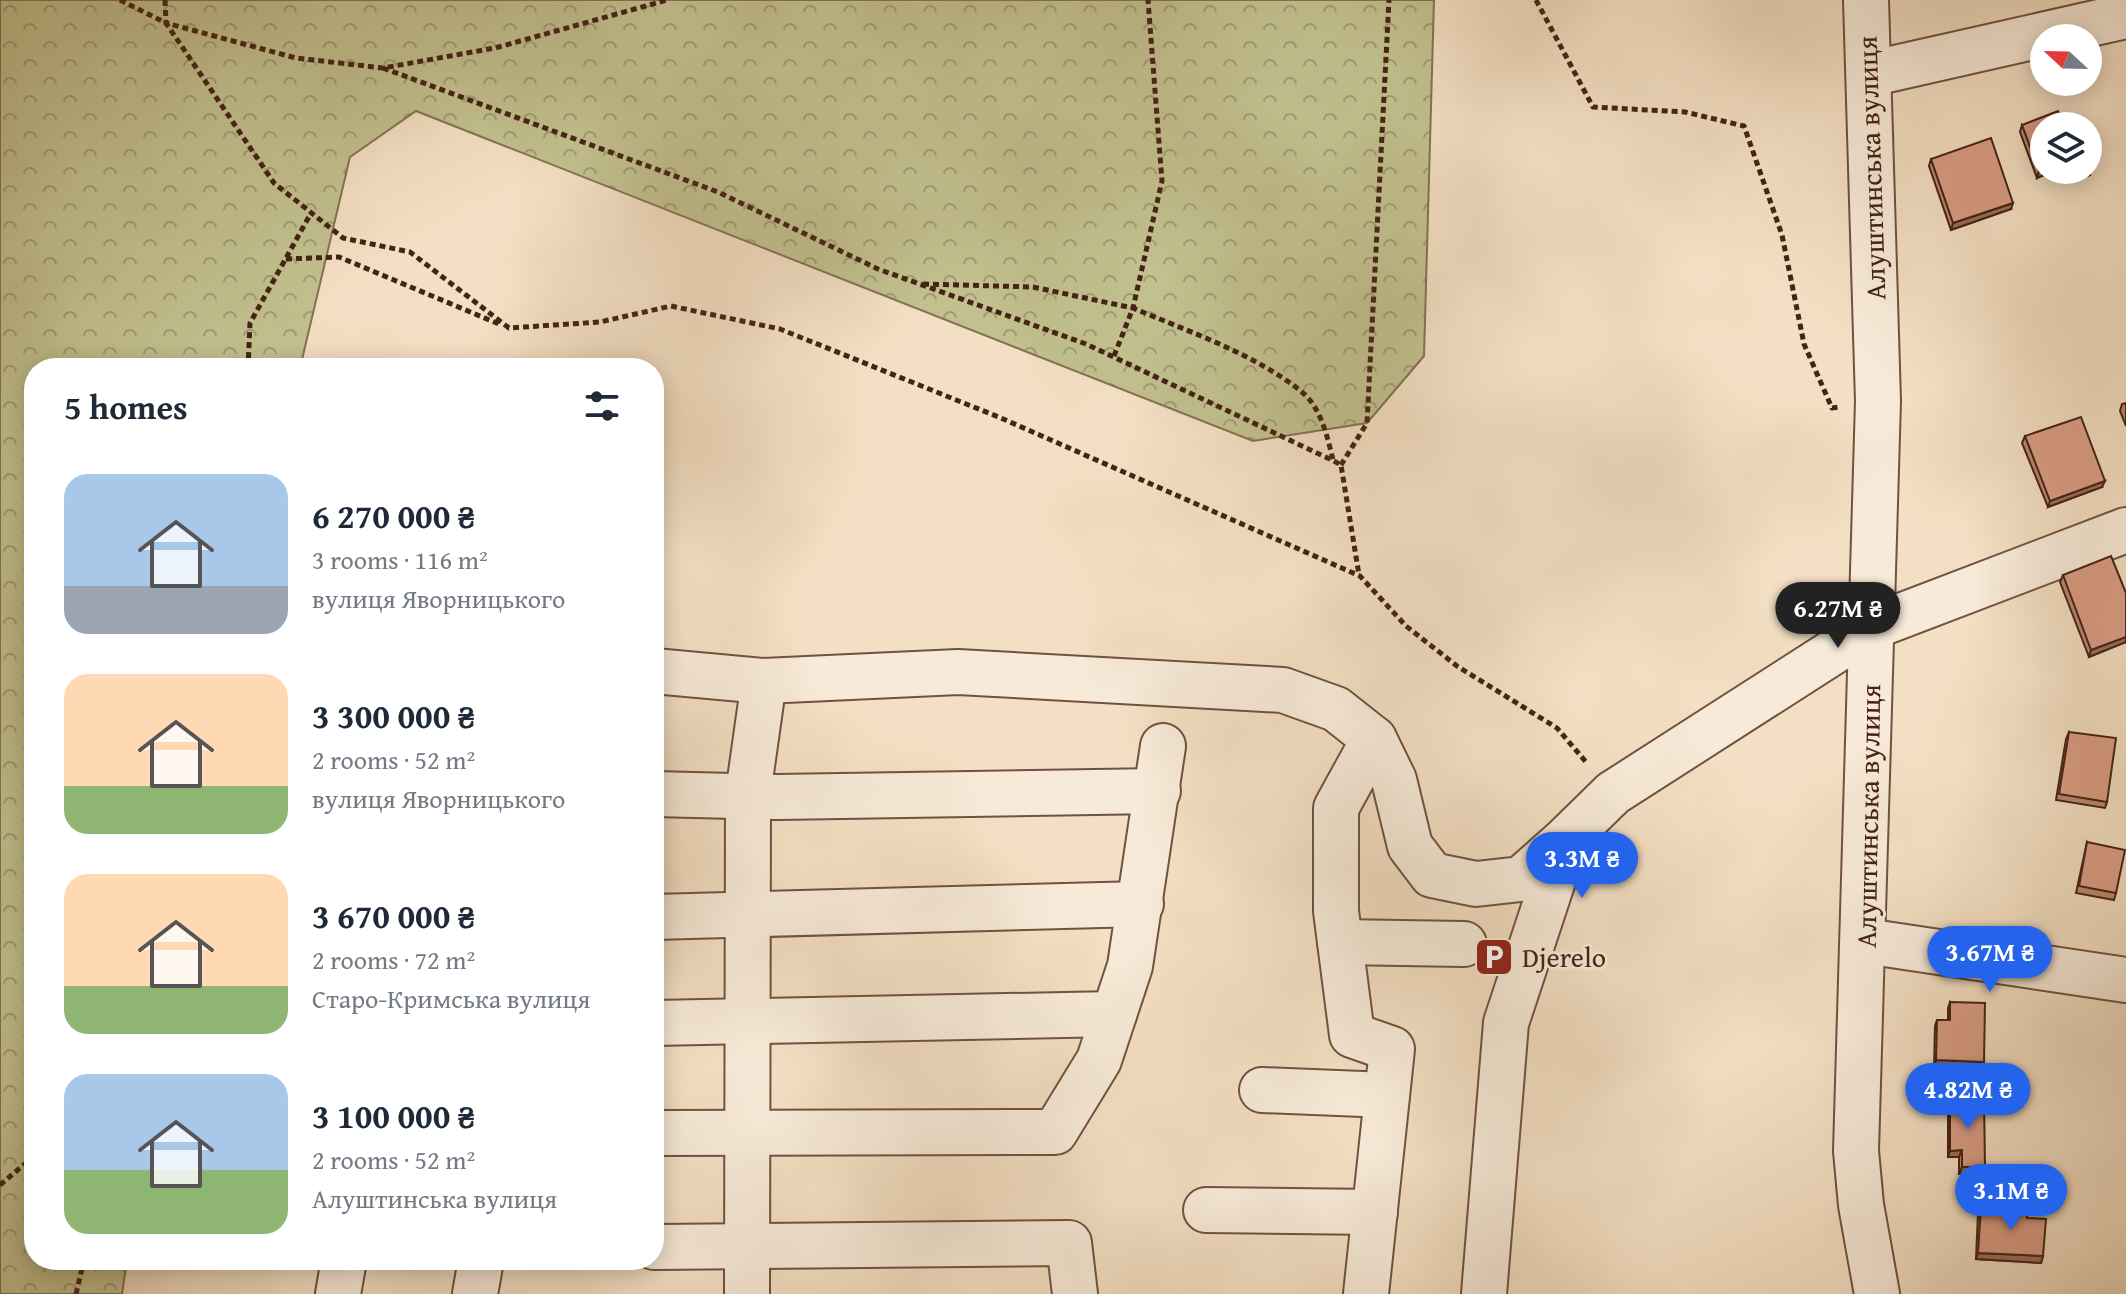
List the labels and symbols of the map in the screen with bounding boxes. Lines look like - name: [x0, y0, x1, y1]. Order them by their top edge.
- north arrow: [2030, 24, 2102, 96]
- street label: Алуштинська вулиця: [1845, 35, 1896, 301]
- pin: 6.27M ₴: [1764, 582, 1912, 650]
- street label: Алуштинська вулиця: [1845, 684, 1890, 948]
- pin: 3.3M ₴: [1517, 832, 1647, 900]
- pin: 3.67M ₴: [1916, 926, 2064, 994]
- parking icon: Djerelo: [1473, 936, 1515, 978]
- place label: Djerelo: [1522, 936, 1606, 977]
- pin: 4.82M ₴: [1894, 1063, 2042, 1131]
- pin: 3.1M ₴: [1946, 1164, 2076, 1232]

